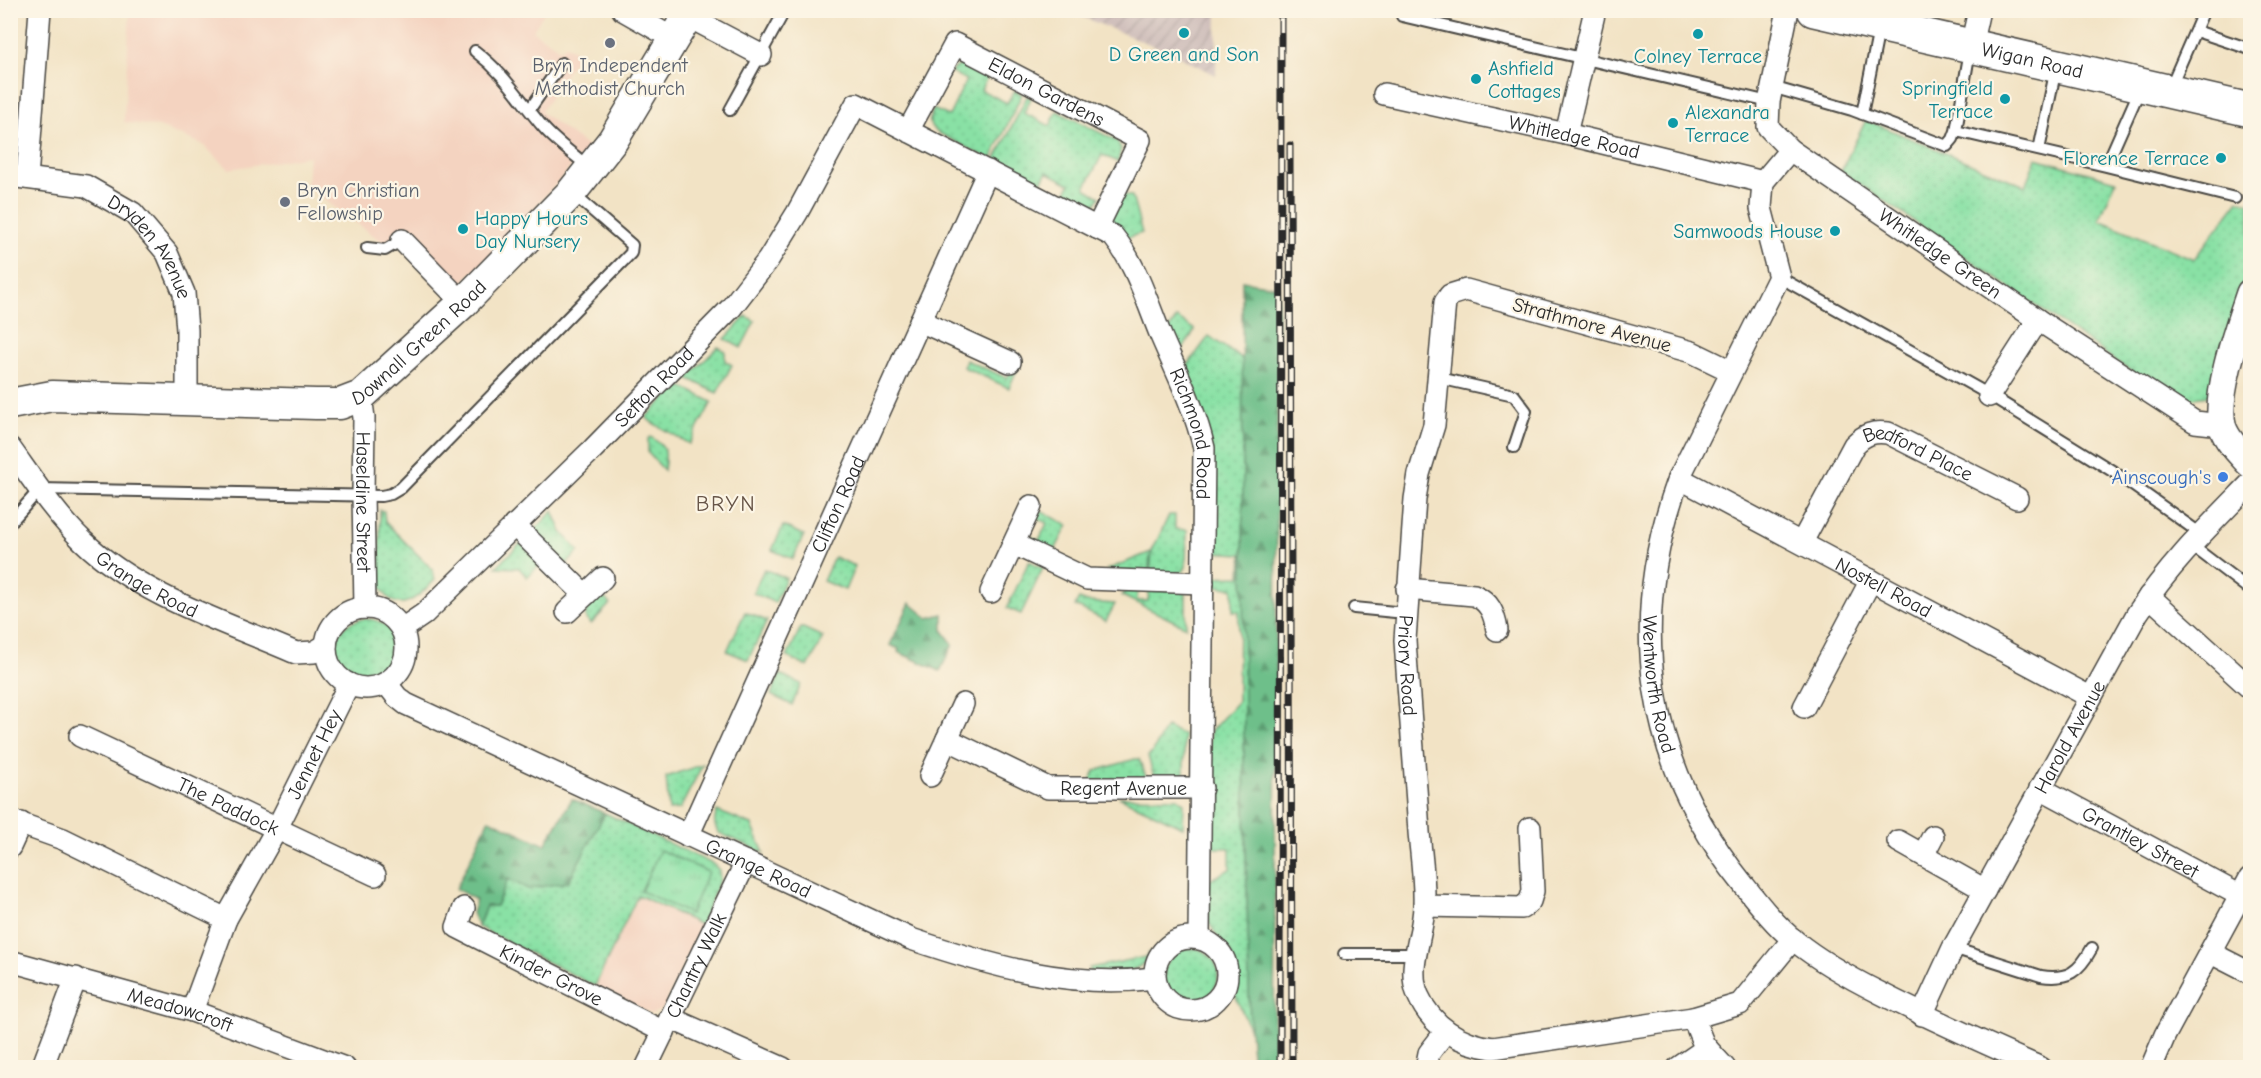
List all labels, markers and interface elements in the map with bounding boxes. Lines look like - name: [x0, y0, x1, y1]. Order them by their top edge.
- marker: D Green and Son: [1177, 26, 1191, 40]
- marker: Colney Terrace: [1691, 27, 1705, 41]
- marker: Bryn Independent Methodist Church: [603, 36, 617, 50]
- street label: Wigan Road: [1979, 37, 2085, 83]
- place label: D Green and Son: [1109, 43, 1259, 66]
- place label: Colney Terrace: [1634, 45, 1762, 68]
- street label: Eldon Gardens: [985, 52, 1108, 131]
- place label: Bryn Independent Methodist Church: [532, 54, 689, 100]
- place label: Ashfield Cottages: [1488, 57, 1561, 103]
- marker: Ashfield Cottages: [1469, 72, 1483, 86]
- place label: Springfield Terrace: [1902, 77, 1993, 123]
- marker: Springfield Terrace: [1998, 92, 2012, 106]
- place label: Alexandra Terrace: [1685, 101, 1770, 147]
- street label: Whitledge Road: [1507, 110, 1642, 163]
- marker: Alexandra Terrace: [1666, 116, 1680, 130]
- place label: Florence Terrace: [2063, 147, 2209, 170]
- marker: Florence Terrace: [2214, 151, 2228, 165]
- place label: Bryn Christian Fellowship: [297, 179, 419, 225]
- street label: Dryden Avenue: [104, 190, 196, 299]
- marker: Bryn Christian Fellowship: [278, 195, 292, 209]
- street label: Whitledge Green: [1875, 203, 2006, 303]
- place label: Happy Hours Day Nursery: [475, 207, 588, 253]
- place label: Samwoods House: [1673, 220, 1823, 243]
- marker: Happy Hours Day Nursery: [456, 222, 470, 236]
- marker: Samwoods House: [1828, 224, 1842, 238]
- street label: Downall Green Road: [349, 275, 491, 410]
- street label: Strathmore Avenue: [1510, 293, 1674, 357]
- street label: Sefton Road: [610, 342, 698, 432]
- street label: Richmond Road: [1165, 364, 1216, 500]
- street label: Bedford Place: [1859, 421, 1977, 485]
- street label: Haseldine Street: [351, 431, 376, 574]
- street label: Clifton Road: [806, 452, 869, 556]
- place label: Ainscough's: [2112, 466, 2211, 489]
- marker: Ainscough's: [2216, 470, 2230, 484]
- district label: BRYN: [696, 491, 756, 517]
- street label: Grange Road: [91, 546, 201, 622]
- street label: Nostell Road: [1832, 552, 1936, 622]
- street label: Priory Road: [1393, 614, 1422, 717]
- street label: Wentworth Road: [1639, 615, 1681, 756]
- street label: Harold Avenue: [2029, 676, 2110, 797]
- street label: Jennet Hey: [282, 705, 346, 803]
- street label: The Paddock: [174, 772, 283, 840]
- street label: Regent Avenue: [1060, 777, 1187, 800]
- street label: Grantley Street: [2078, 801, 2204, 883]
- street label: Grange Road: [702, 834, 815, 902]
- street label: Chantry Walk: [661, 909, 731, 1022]
- street label: Kinder Grove: [496, 939, 607, 1011]
- street label: Meadowcroft: [125, 982, 237, 1037]

